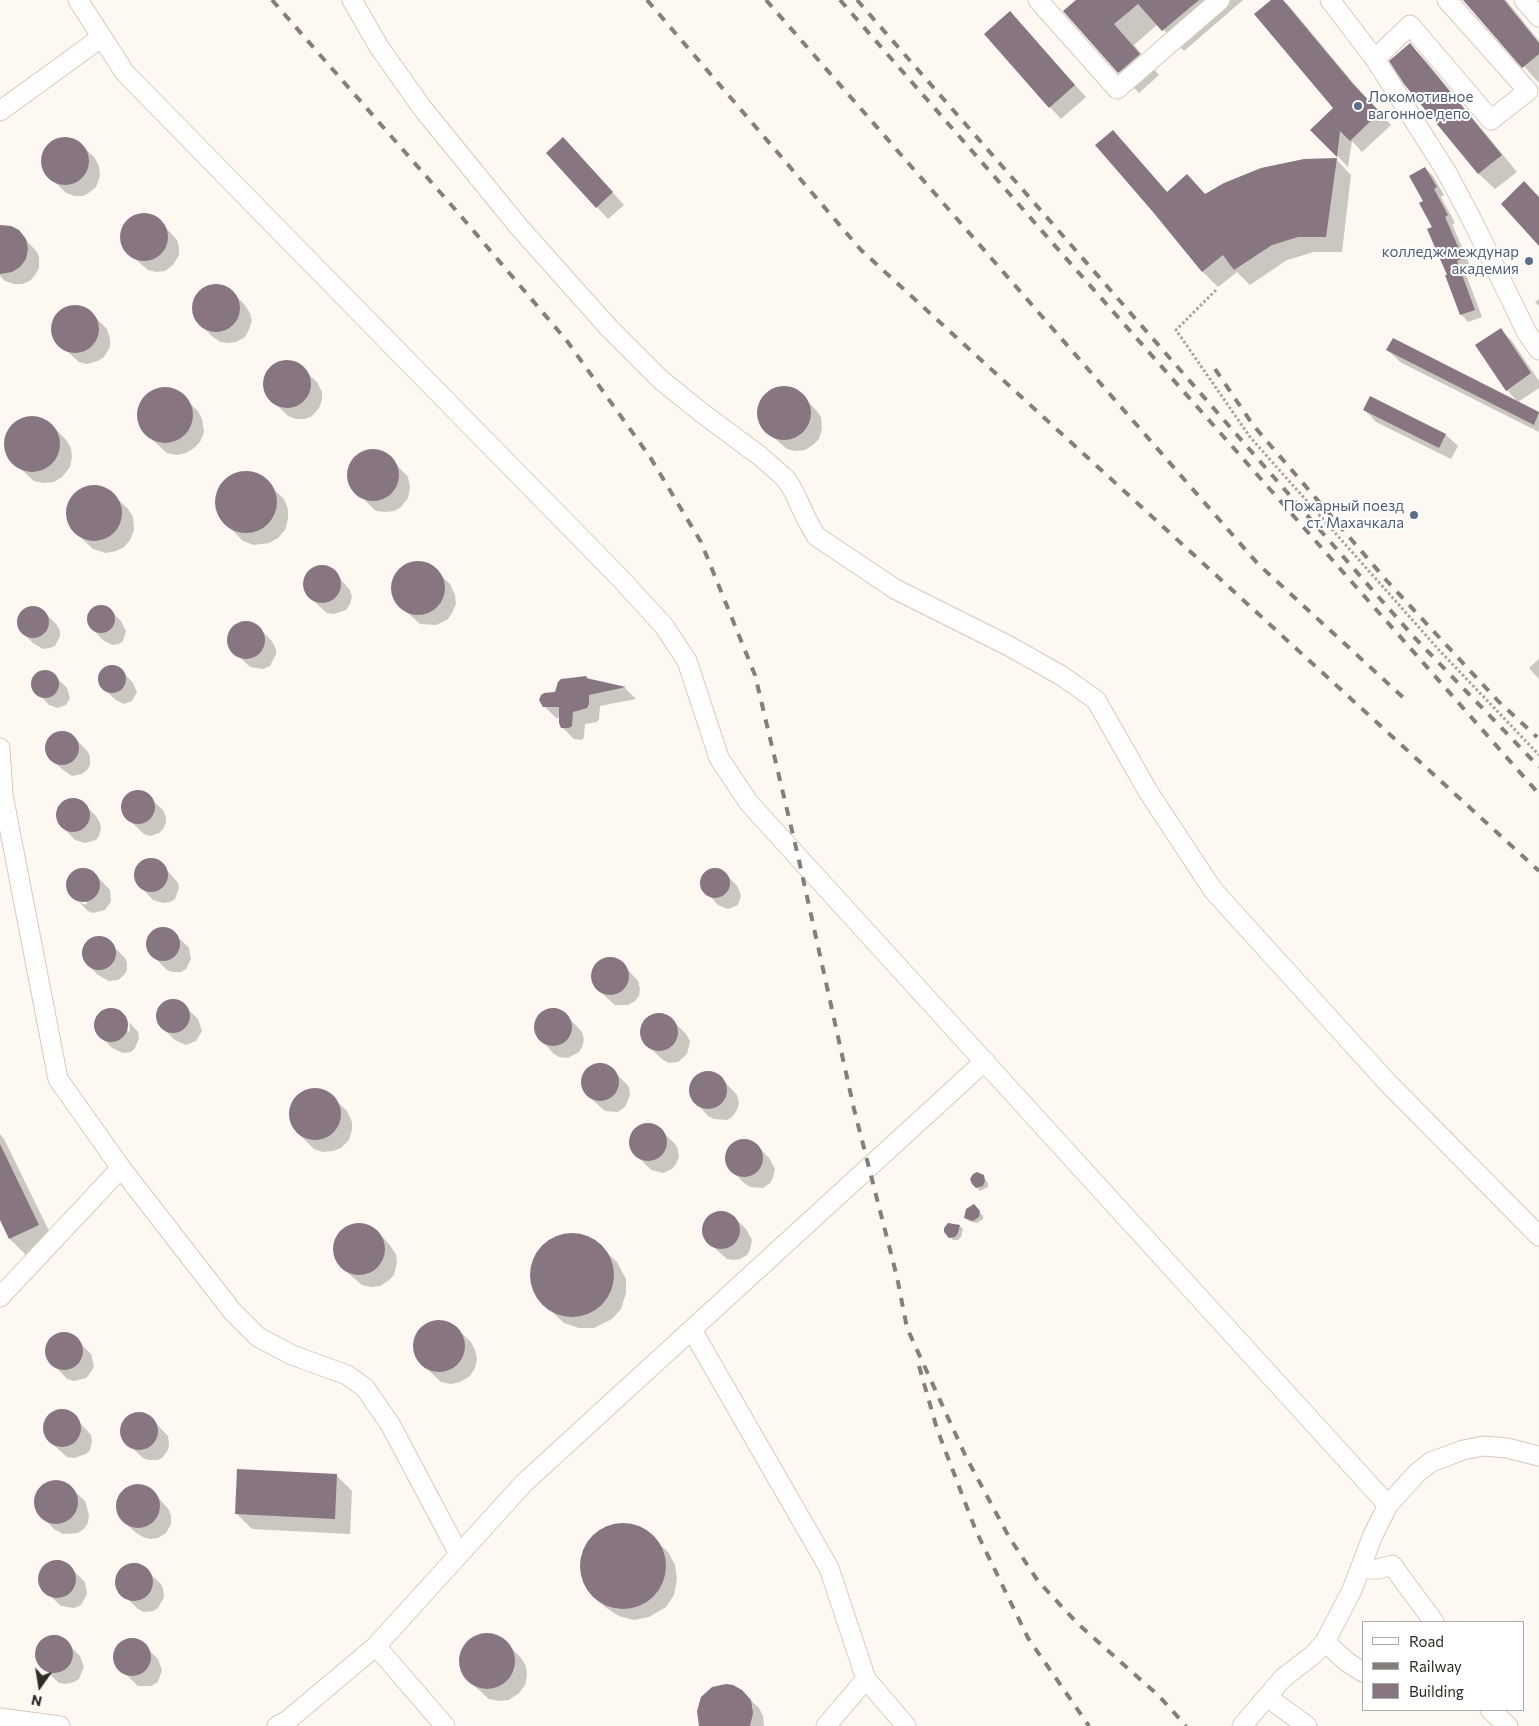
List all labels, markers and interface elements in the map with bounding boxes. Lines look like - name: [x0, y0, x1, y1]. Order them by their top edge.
- place label: Локомотивное вагонное депо: [1368, 88, 1473, 123]
- marker: Локомотивное вагонное депо: [1352, 100, 1364, 112]
- place label: колледж междунар академия: [1382, 243, 1519, 278]
- marker: колледж междунар академия: [1523, 255, 1535, 267]
- place label: Пожарный поезд ст. Махачкала: [1283, 497, 1404, 532]
- marker: Пожарный поезд ст. Махачкала: [1408, 509, 1420, 521]
- legend: [1362, 1621, 1524, 1711]
- text: Road: [1409, 1632, 1444, 1650]
- text: Railway: [1409, 1657, 1462, 1675]
- north arrow: [15, 1661, 65, 1711]
- text: Building: [1409, 1682, 1464, 1700]
- text: N: [29, 1692, 44, 1711]

